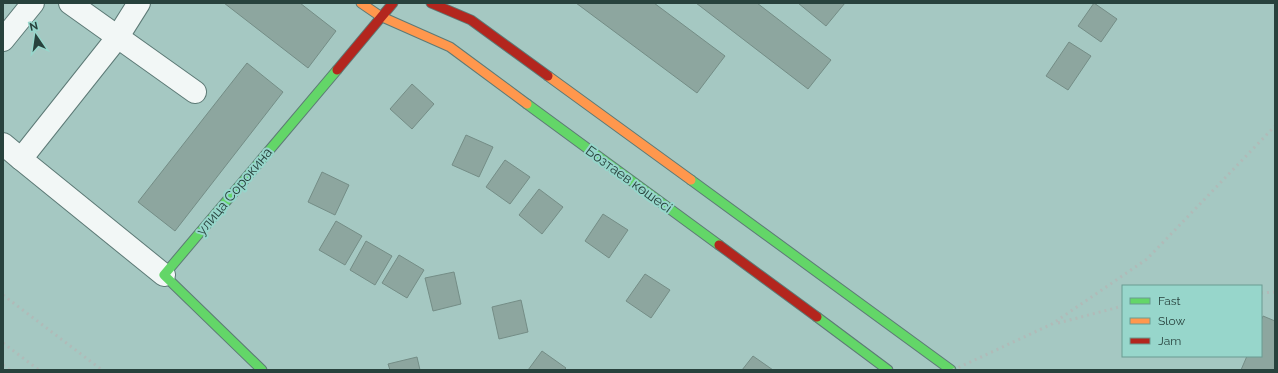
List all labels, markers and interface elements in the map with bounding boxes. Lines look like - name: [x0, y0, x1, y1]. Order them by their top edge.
- north arrow: [16, 16, 56, 56]
- text: N: [28, 19, 39, 34]
- street label: Бозтаев көшесі: [583, 142, 675, 216]
- street label: улица Сорокина: [193, 144, 275, 238]
- legend: [1122, 285, 1262, 357]
- text: Fast: [1158, 294, 1181, 308]
- text: Slow: [1158, 314, 1185, 328]
- text: Jam: [1158, 334, 1181, 348]

